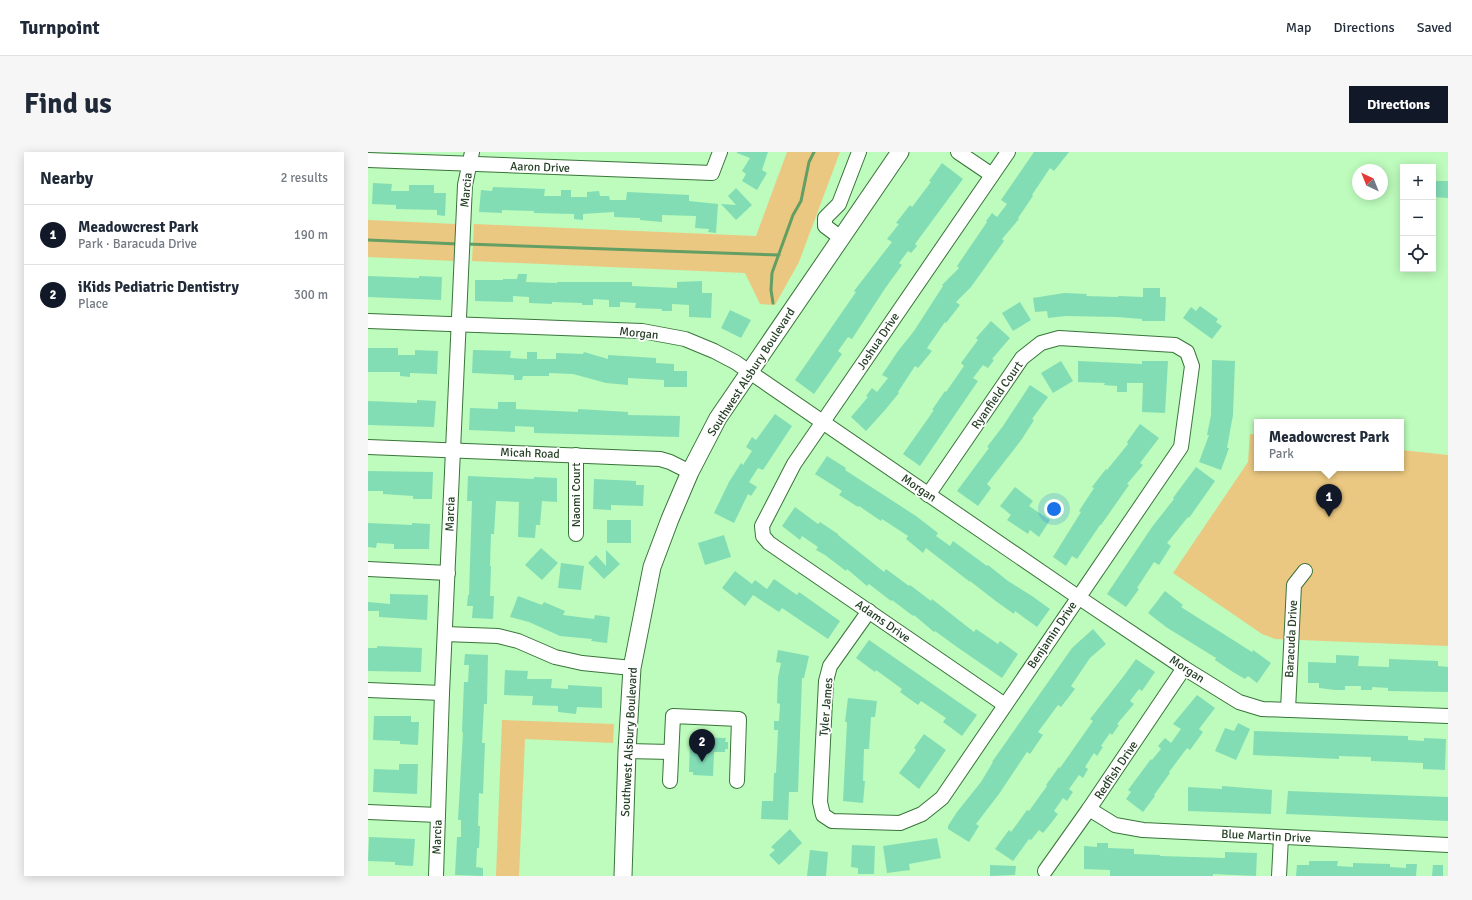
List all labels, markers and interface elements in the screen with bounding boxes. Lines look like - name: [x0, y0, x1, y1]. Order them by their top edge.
- text: Turnpoint: [20, 16, 100, 40]
- text: Map: [1286, 19, 1312, 36]
- text: Directions: [1334, 19, 1395, 36]
- text: Saved: [1417, 19, 1452, 36]
- button: Directions: [1349, 86, 1448, 123]
- text: Find us: [24, 87, 112, 121]
- street label: Aaron Drive: [510, 159, 570, 176]
- north arrow: [1352, 164, 1388, 200]
- map controls: [1400, 164, 1436, 272]
- button: +: [1400, 164, 1436, 200]
- text: Nearby: [40, 168, 93, 189]
- text: 2 results: [280, 170, 328, 186]
- street label: Marcia: [457, 172, 476, 208]
- button: −: [1400, 200, 1436, 236]
- text: Meadowcrest Park: [78, 218, 199, 236]
- text: 1: [49, 227, 57, 243]
- text: 190 m: [294, 227, 328, 243]
- text: Park · Baracuda Drive: [78, 236, 197, 252]
- button: locate: [1400, 236, 1436, 272]
- text: iKids Pediatric Dentistry: [78, 278, 239, 296]
- text: 2: [49, 287, 57, 303]
- text: 300 m: [294, 287, 328, 303]
- text: Place: [78, 296, 108, 312]
- street label: Southwest Alsbury Boulevard: [704, 305, 799, 439]
- street label: Joshua Drive: [854, 310, 903, 373]
- street label: Morgan: [619, 324, 659, 343]
- street label: Ryanfield Court: [968, 358, 1026, 432]
- popup: [1254, 419, 1404, 471]
- text: Meadowcrest Park: [1269, 428, 1389, 446]
- street label: Micah Road: [500, 445, 560, 462]
- text: Park: [1269, 446, 1294, 462]
- street label: Naomi Court: [569, 463, 584, 527]
- street label: Morgan: [898, 471, 939, 506]
- pin: 1: [1316, 484, 1342, 517]
- street label: Marcia: [442, 496, 459, 532]
- your location: [1044, 499, 1064, 519]
- street label: Adams Drive: [852, 597, 913, 646]
- street label: Benjamin Drive: [1024, 599, 1080, 672]
- street label: Baracuda Drive: [1282, 600, 1301, 678]
- street label: Morgan: [1166, 652, 1207, 686]
- street label: Southwest Alsbury Boulevard: [618, 667, 641, 817]
- street label: Tyler James: [816, 677, 837, 737]
- pin: 2: [689, 729, 715, 762]
- street label: Redfish Drive: [1091, 738, 1142, 803]
- street label: Marcia: [429, 819, 446, 855]
- street label: Blue Martin Drive: [1221, 827, 1311, 846]

